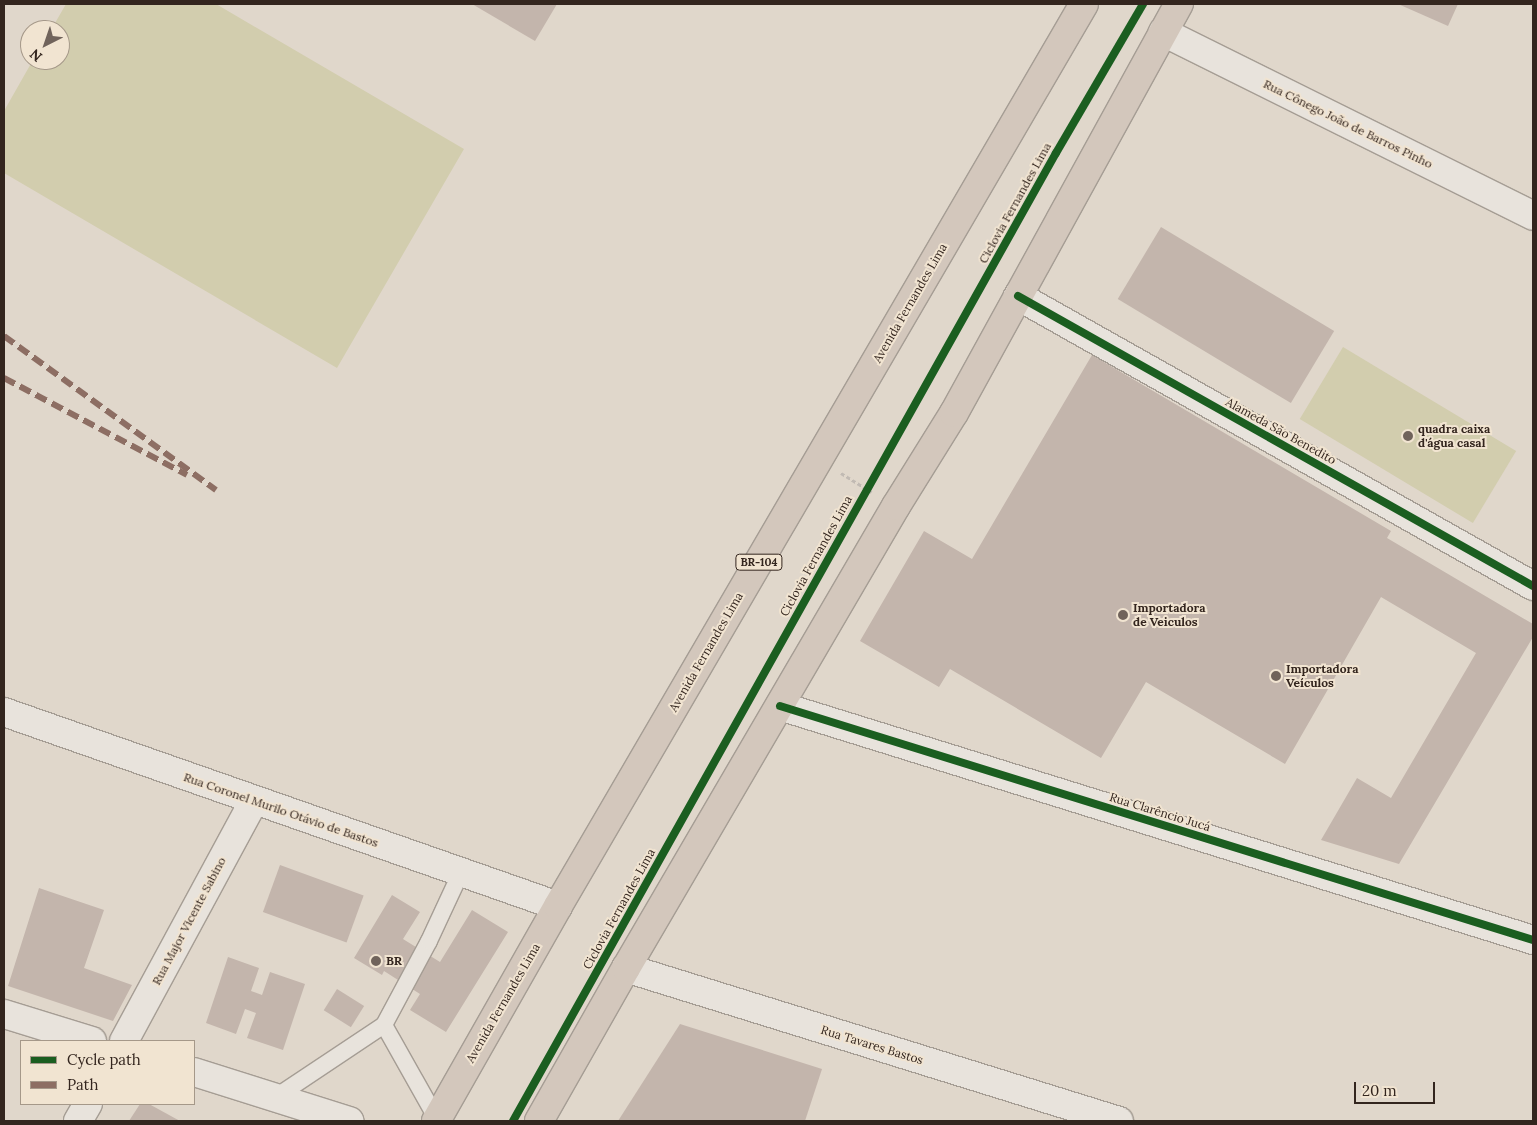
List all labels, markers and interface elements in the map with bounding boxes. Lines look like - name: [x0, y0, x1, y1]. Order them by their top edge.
- north arrow: [20, 20, 70, 70]
- text: N: [26, 45, 46, 66]
- street label: Rua Cônego João de Barros Pinho: [1261, 77, 1435, 171]
- street label: Ciclovia Fernandes Lima: [976, 140, 1054, 266]
- street label: Avenida Fernandes Lima: [870, 241, 950, 365]
- street label: Alameda São Benedito: [1223, 395, 1339, 467]
- place label: quadra caixa d'água casal: [1418, 422, 1490, 450]
- marker: quadra caixa d'água casal: [1402, 430, 1414, 442]
- street label: Ciclovia Fernandes Lima: [777, 493, 855, 619]
- road number: BR-104: [735, 554, 783, 570]
- street label: Avenida Fernandes Lima: [666, 590, 746, 714]
- place label: Importadora de Veiculos: [1133, 601, 1205, 629]
- marker: Importadora de Veiculos: [1117, 609, 1129, 621]
- place label: Importadora Veículos: [1286, 662, 1358, 690]
- marker: Importadora Veículos: [1270, 670, 1282, 682]
- street label: Rua Coronel Murilo Otávio de Bastos: [182, 770, 380, 850]
- street label: Rua Clarêncio Jucá: [1108, 790, 1212, 834]
- street label: Ciclovia Fernandes Lima: [580, 846, 658, 972]
- street label: Rua Major Vicente Sabino: [149, 855, 229, 987]
- street label: Avenida Fernandes Lima: [463, 941, 543, 1065]
- place label: BR: [386, 954, 402, 968]
- marker: BR: [370, 955, 382, 967]
- street label: Rua Tavares Bastos: [819, 1023, 925, 1067]
- legend: [20, 1040, 195, 1105]
- text: Cycle path: [67, 1050, 141, 1069]
- scale bar: [1357, 1072, 1438, 1104]
- text: Path: [67, 1075, 98, 1094]
- text: 20 m: [1362, 1081, 1397, 1100]

